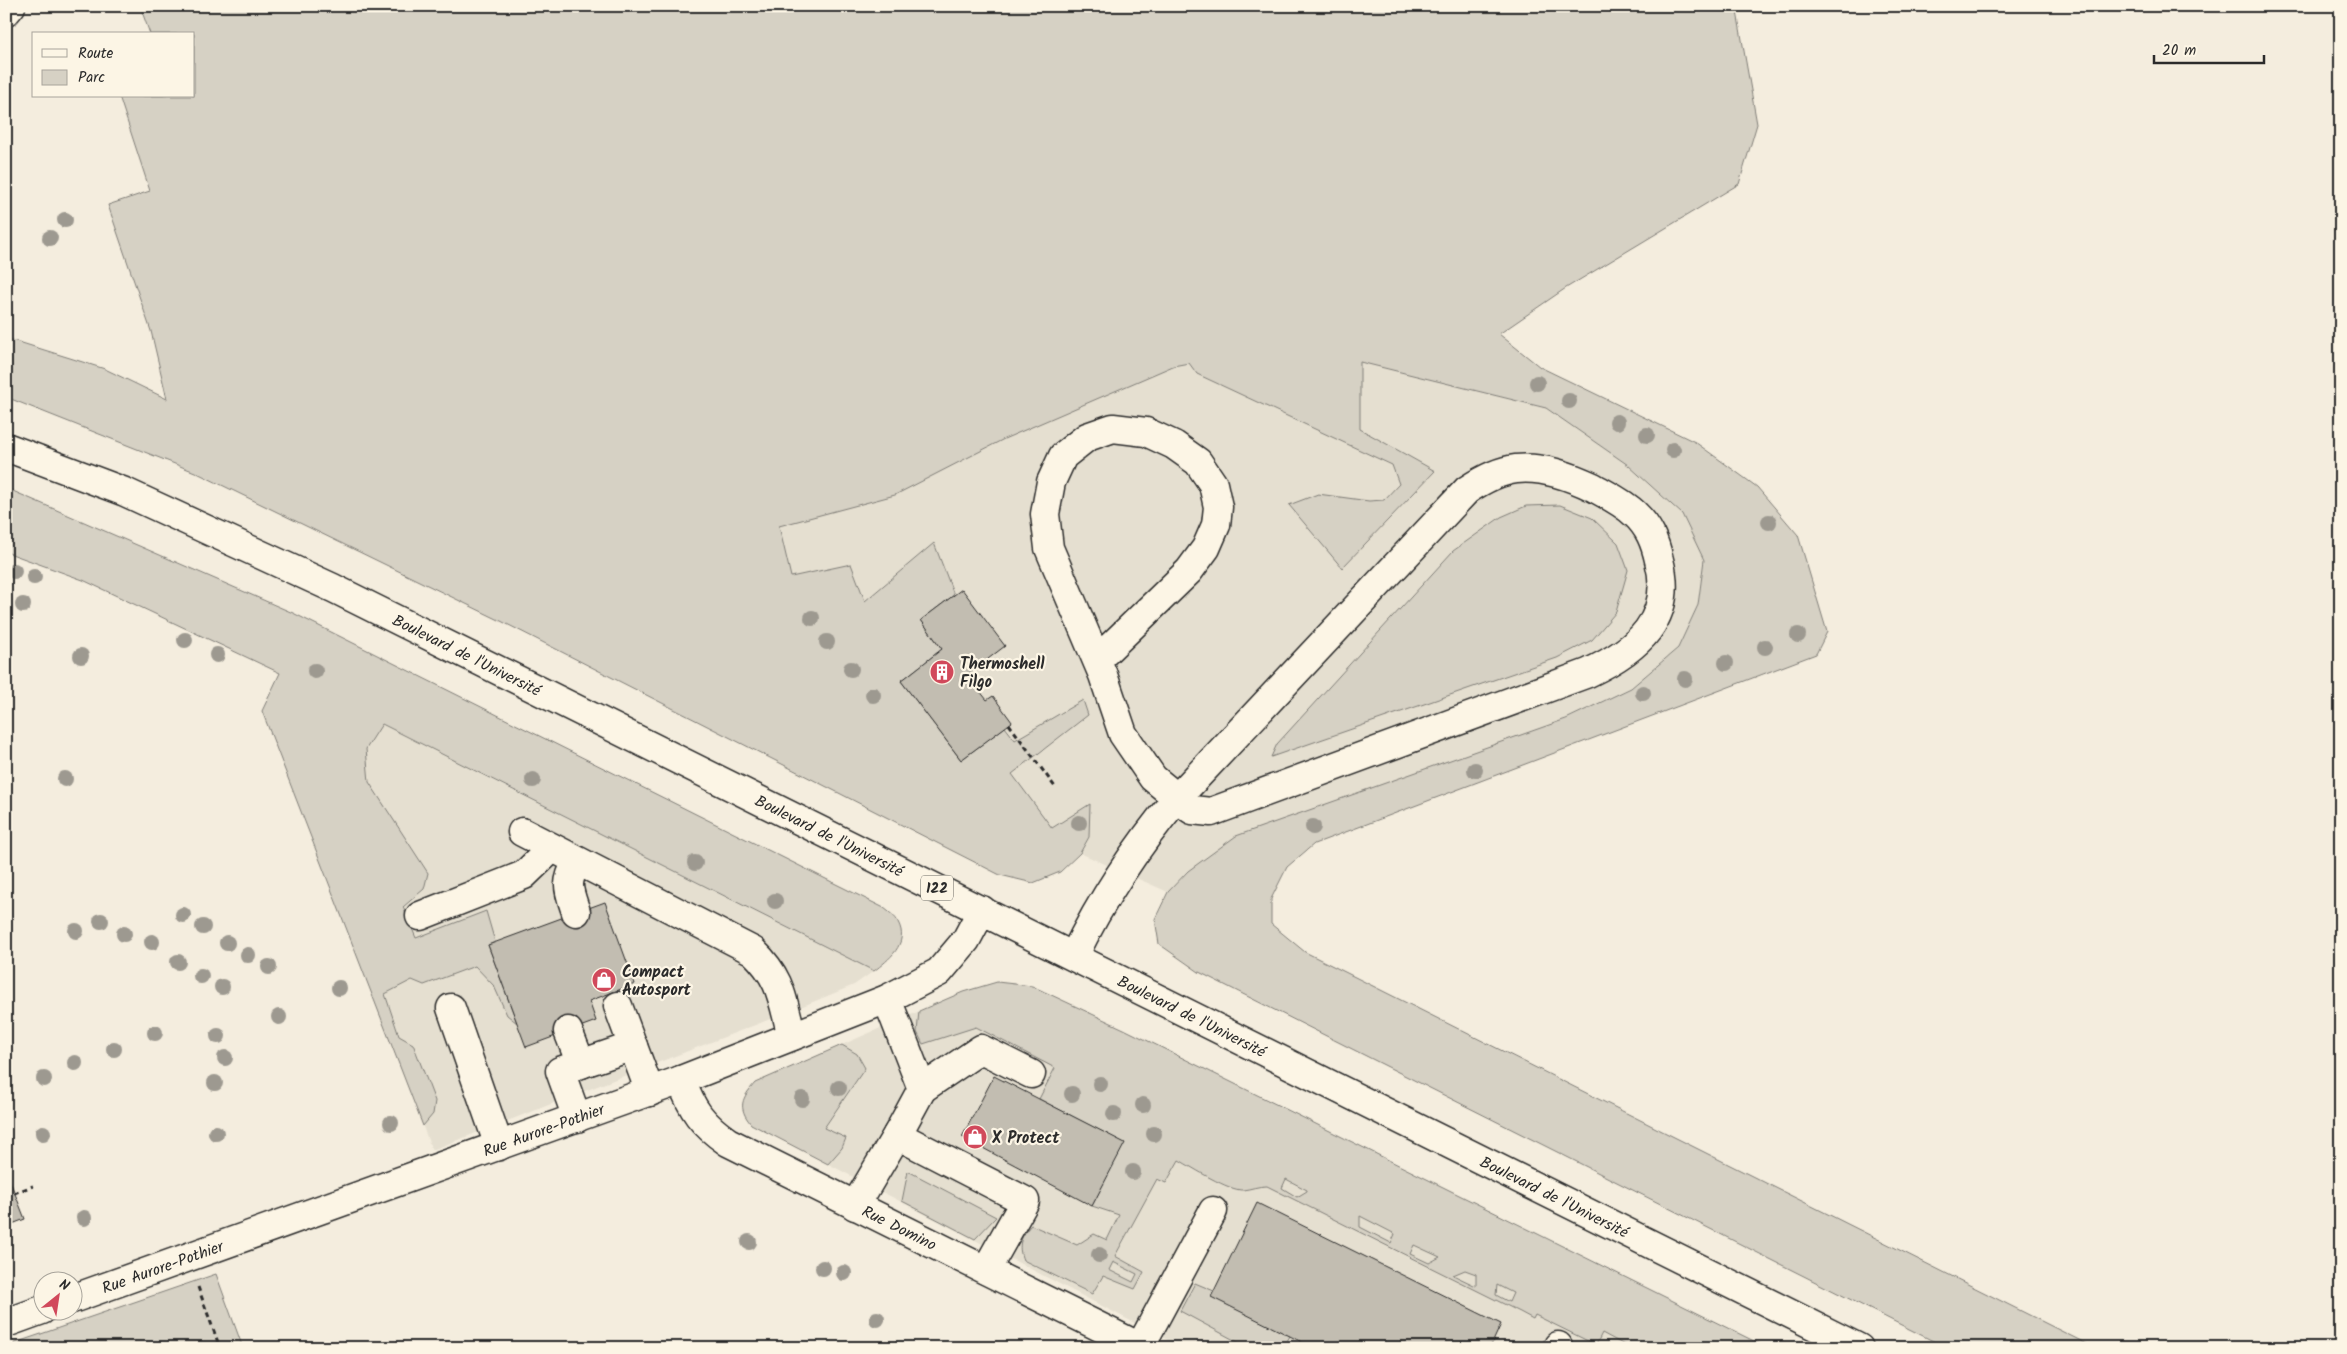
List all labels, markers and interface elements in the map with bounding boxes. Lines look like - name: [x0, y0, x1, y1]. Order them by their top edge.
- legend: [32, 32, 195, 98]
- scale bar: [2154, 32, 2264, 64]
- text: 20 m: [2162, 39, 2196, 63]
- text: Route: [78, 42, 114, 66]
- text: Parc: [78, 66, 105, 90]
- street label: Boulevard de l'Université: [388, 609, 546, 704]
- place label: Thermoshell Filgo: [960, 652, 1045, 695]
- building icon: Thermoshell Filgo: [929, 659, 955, 685]
- street label: Boulevard de l'Université: [750, 789, 908, 885]
- road number: 122: [921, 876, 953, 900]
- place label: Compact Autosport: [622, 960, 692, 1003]
- shop icon: Compact Autosport: [591, 967, 617, 993]
- street label: Boulevard de l'Université: [1113, 970, 1271, 1065]
- street label: Rue Aurore-Pothier: [480, 1097, 610, 1164]
- shop icon: X Protect: [962, 1124, 988, 1150]
- place label: X Protect: [991, 1126, 1060, 1151]
- street label: Boulevard de l'Université: [1475, 1150, 1633, 1246]
- street label: Rue Domino: [857, 1200, 940, 1258]
- street label: Rue Aurore-Pothier: [99, 1234, 229, 1301]
- north arrow: [32, 1272, 82, 1322]
- text: N: [55, 1274, 73, 1297]

